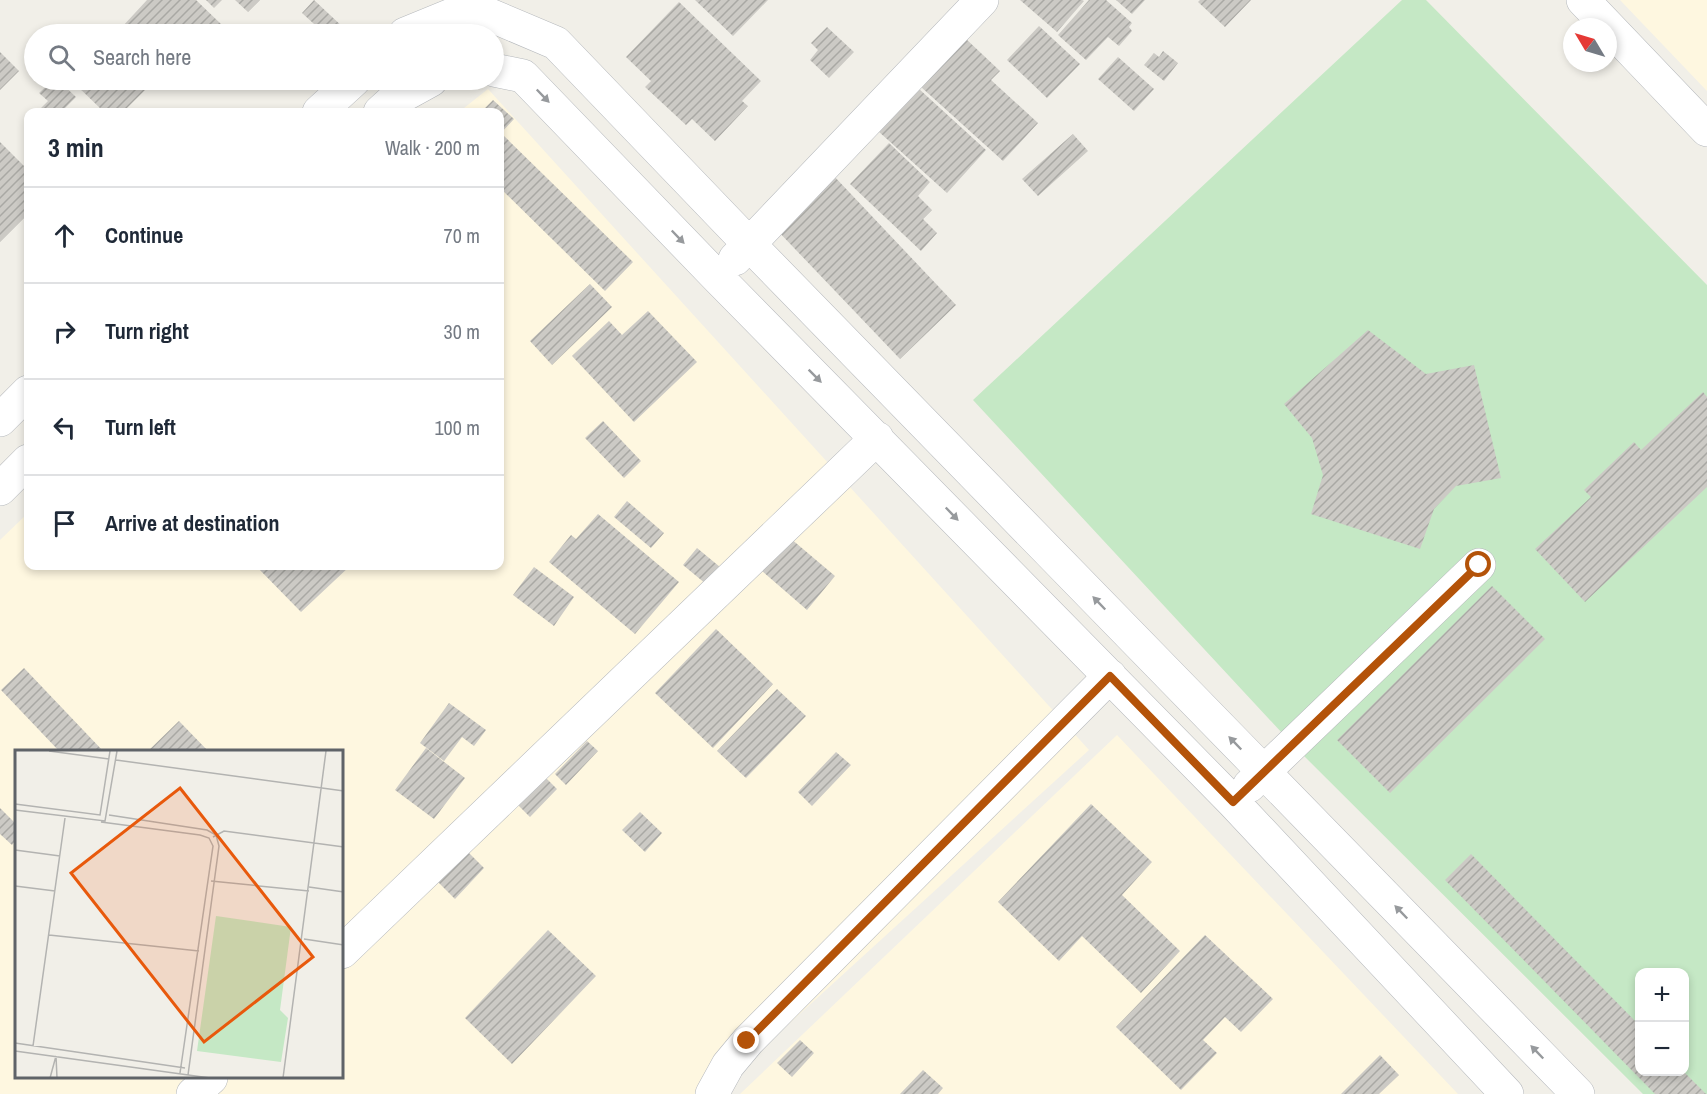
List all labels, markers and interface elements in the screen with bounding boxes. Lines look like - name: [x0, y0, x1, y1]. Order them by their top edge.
- north arrow: [1563, 18, 1617, 72]
- search box: [24, 24, 504, 90]
- icon: search: [45, 41, 78, 74]
- text: Search here: [93, 42, 191, 72]
- one-way arrow: [536, 88, 549, 103]
- text: 3 min: [48, 130, 104, 165]
- text: Walk · 200 m: [385, 134, 480, 161]
- icon: ahead: [48, 219, 81, 252]
- text: Continue: [105, 220, 183, 250]
- text: 70 m: [444, 222, 480, 249]
- one-way arrow: [671, 229, 685, 244]
- icon: right: [48, 315, 81, 348]
- text: Turn right: [105, 316, 189, 346]
- text: 30 m: [444, 318, 480, 345]
- one-way arrow: [807, 368, 821, 382]
- icon: left: [48, 411, 81, 444]
- text: Turn left: [105, 412, 176, 442]
- text: 100 m: [434, 414, 480, 441]
- icon: arrive: [48, 507, 81, 540]
- one-way arrow: [944, 507, 958, 521]
- text: Arrive at destination: [105, 508, 279, 538]
- route start: [1465, 551, 1491, 577]
- one-way arrow: [1092, 596, 1106, 611]
- one-way arrow: [1229, 736, 1243, 750]
- inset map: [15, 750, 344, 1079]
- one-way arrow: [1394, 906, 1408, 920]
- map controls: [1635, 968, 1689, 1076]
- button: +: [1635, 968, 1689, 1022]
- button: −: [1635, 1022, 1689, 1076]
- route end: [733, 1027, 759, 1053]
- one-way arrow: [1530, 1046, 1544, 1060]

